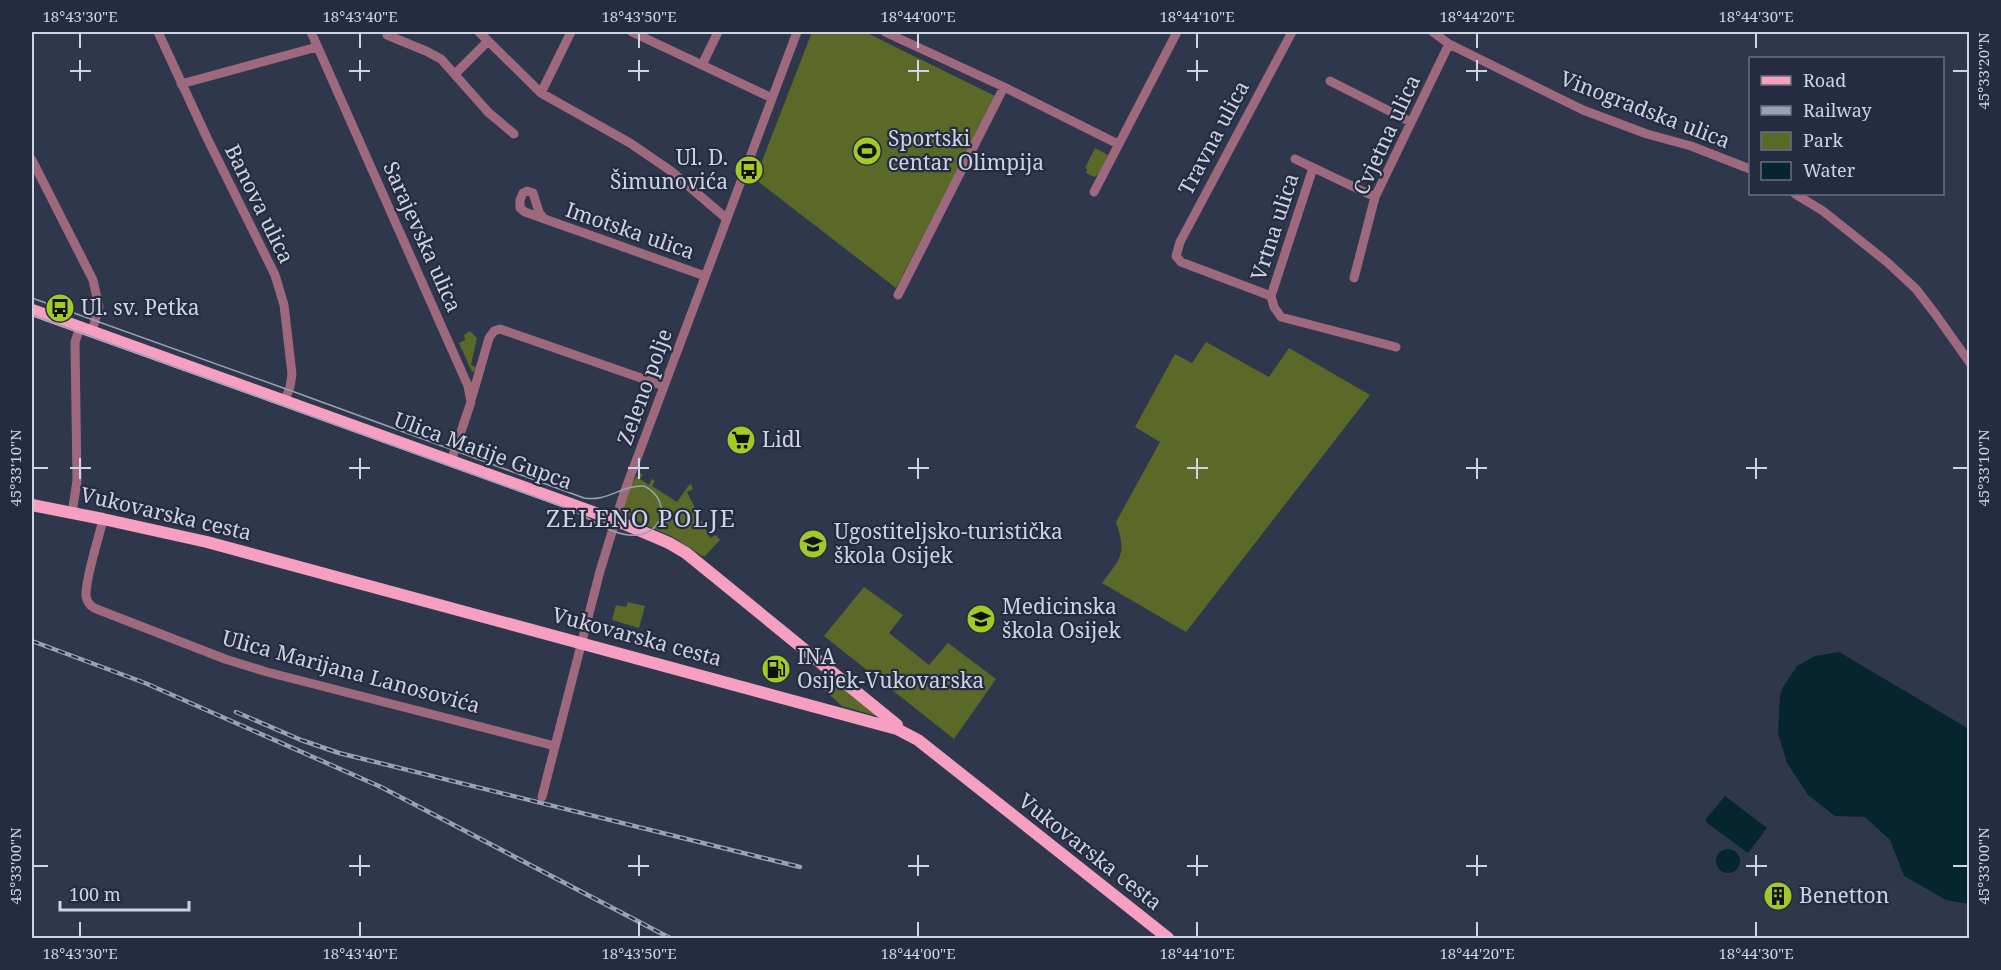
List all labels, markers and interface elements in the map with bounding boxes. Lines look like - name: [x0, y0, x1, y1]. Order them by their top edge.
- text: 18°43'30"E: [42, 6, 118, 26]
- text: 18°43'40"E: [322, 6, 398, 26]
- text: 18°43'50"E: [601, 6, 677, 26]
- text: 18°44'00"E: [880, 6, 956, 26]
- text: 18°44'10"E: [1159, 6, 1235, 26]
- text: 18°44'20"E: [1439, 6, 1515, 26]
- text: 18°44'30"E: [1718, 6, 1794, 26]
- text: 45°33'20"N: [1973, 32, 1993, 110]
- legend: [1749, 57, 1944, 195]
- street label: Vinogradska ulica: [1556, 64, 1734, 154]
- text: Road: [1803, 68, 1846, 92]
- street label: Cvjetna ulica: [1346, 70, 1426, 199]
- street label: Travna ulica: [1171, 75, 1255, 200]
- text: Railway: [1803, 98, 1873, 122]
- place label: Sportski centar Olimpija: [888, 124, 1044, 176]
- text: Park: [1803, 128, 1843, 152]
- sports icon: Sportski centar Olimpija: [851, 135, 883, 167]
- street label: Banova ulica: [219, 139, 301, 268]
- place label: Ul. D. Šimunovića: [610, 143, 728, 195]
- bus stop icon: Ul. D. Šimunovića: [733, 154, 765, 186]
- street label: Sarajevska ulica: [377, 157, 469, 316]
- text: Water: [1803, 158, 1856, 182]
- street label: Vrtna ulica: [1244, 170, 1305, 284]
- street label: Imotska ulica: [562, 195, 699, 265]
- bus stop icon: Ul. sv. Petka: [44, 292, 76, 324]
- place label: Ul. sv. Petka: [81, 293, 200, 321]
- street label: Zeleno polje: [610, 325, 678, 449]
- street label: Ulica Matije Gupca: [390, 405, 576, 495]
- supermarket icon: Lidl: [725, 424, 757, 456]
- place label: Lidl: [762, 425, 802, 453]
- text: 45°33'10"N: [5, 429, 25, 507]
- text: 45°33'10"N: [1973, 429, 1993, 507]
- street label: Vukovarska cesta: [78, 480, 254, 546]
- district label: ZELENO POLJE: [546, 501, 736, 534]
- place label: Ugostiteljsko-turistička škola Osijek: [834, 517, 1063, 569]
- school or university icon: Ugostiteljsko-turistička škola Osijek: [797, 528, 829, 560]
- place label: Medicinska škola Osijek: [1002, 592, 1122, 644]
- street label: Vukovarska cesta: [549, 600, 725, 672]
- school or university icon: Medicinska škola Osijek: [965, 603, 997, 635]
- street label: Ulica Marijana Lanosovića: [219, 623, 483, 719]
- place label: INA Osijek-Vukovarska: [797, 642, 984, 694]
- fuel station icon: INA Osijek-Vukovarska: [760, 653, 792, 685]
- street label: Vukovarska cesta: [1013, 786, 1168, 916]
- text: 45°33'00"N: [5, 827, 25, 905]
- text: 45°33'00"N: [1973, 827, 1993, 905]
- scale bar: [60, 874, 189, 912]
- building icon: Benetton: [1762, 880, 1794, 912]
- place label: Benetton: [1799, 881, 1889, 909]
- text: 100 m: [69, 882, 121, 906]
- text: 18°43'30"E: [42, 943, 118, 963]
- text: 18°43'40"E: [322, 943, 398, 963]
- text: 18°43'50"E: [601, 943, 677, 963]
- text: 18°44'00"E: [880, 943, 956, 963]
- text: 18°44'10"E: [1159, 943, 1235, 963]
- text: 18°44'20"E: [1439, 943, 1515, 963]
- text: 18°44'30"E: [1718, 943, 1794, 963]

